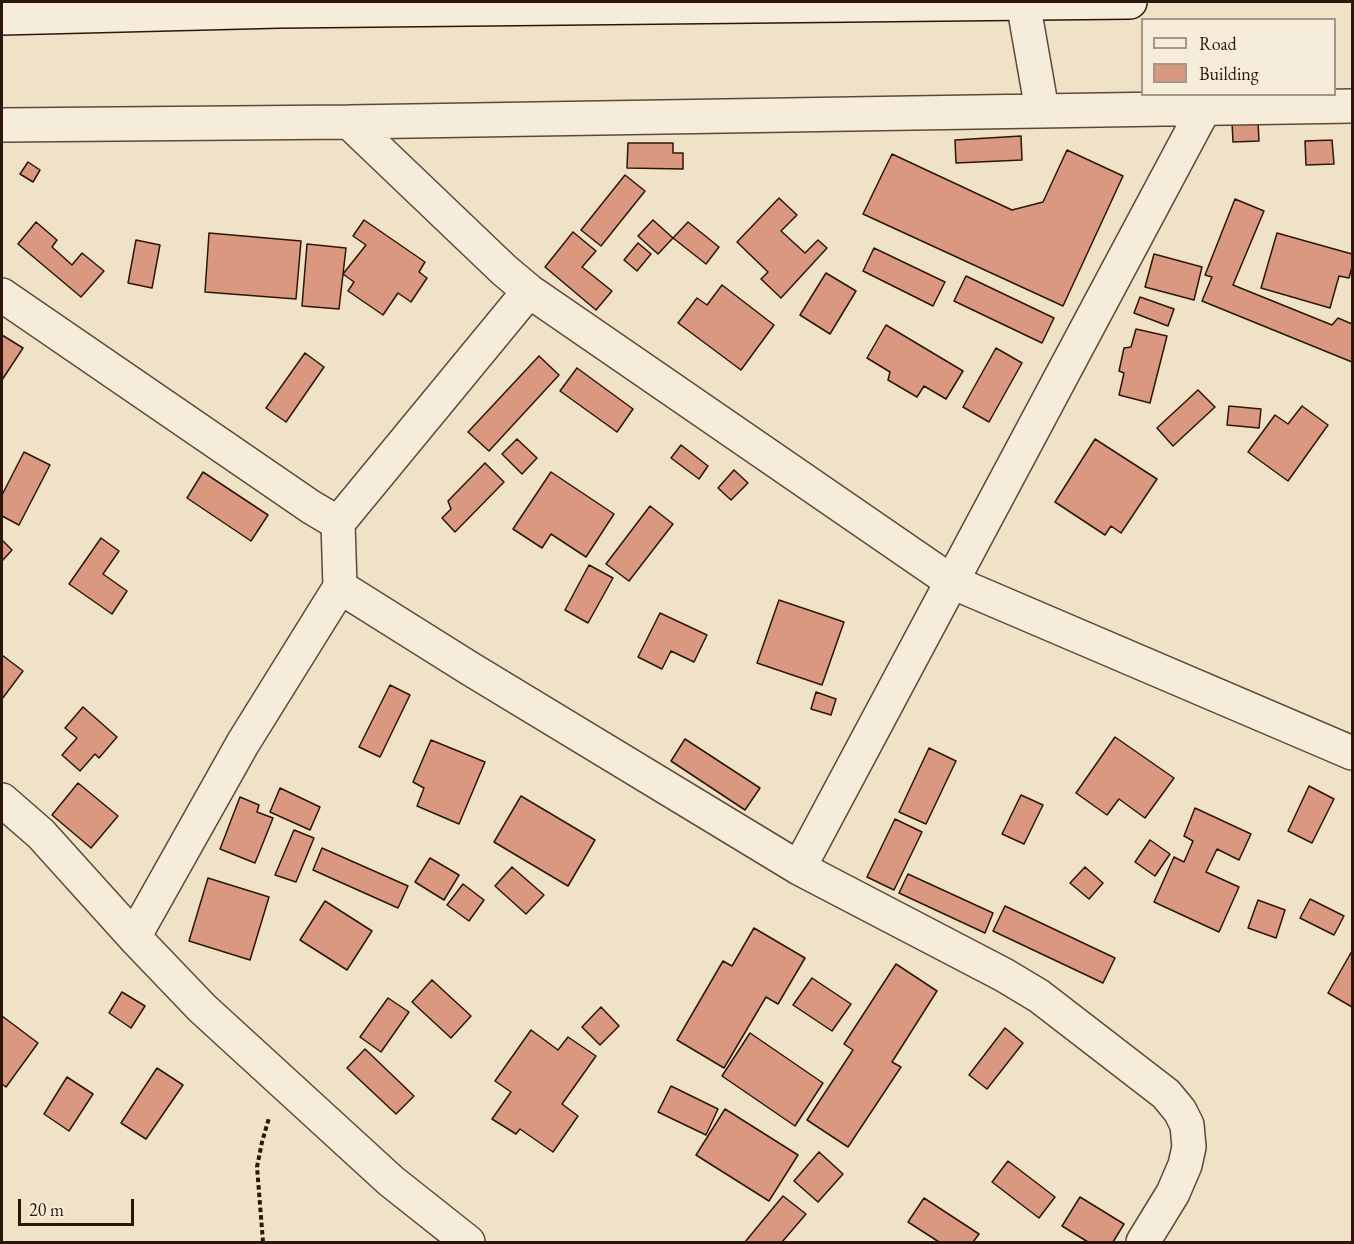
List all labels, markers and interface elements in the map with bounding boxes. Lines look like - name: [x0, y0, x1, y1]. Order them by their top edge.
- legend: [1141, 18, 1336, 96]
- text: Road: [1199, 32, 1237, 55]
- text: Building: [1199, 62, 1259, 85]
- scale bar: [21, 1187, 136, 1225]
- text: 20 m: [29, 1198, 64, 1221]

